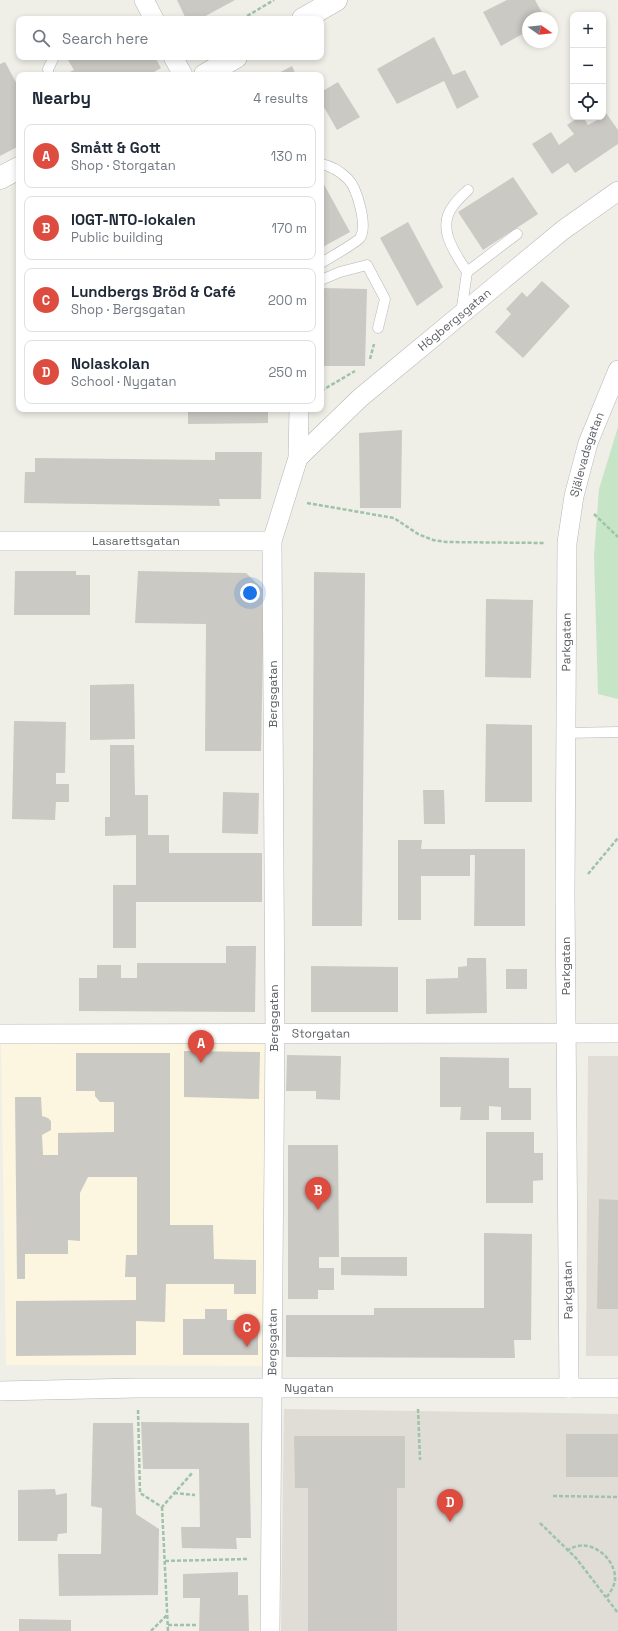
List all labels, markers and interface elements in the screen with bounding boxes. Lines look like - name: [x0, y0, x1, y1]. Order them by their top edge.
- north arrow: [522, 12, 558, 48]
- map controls: [570, 12, 606, 120]
- button: +: [570, 12, 606, 48]
- search box: [16, 16, 324, 60]
- icon: search: [30, 27, 52, 49]
- text: Search here: [62, 29, 148, 48]
- button: −: [570, 48, 606, 84]
- button: locate: [570, 84, 606, 120]
- text: Nearby: [32, 87, 91, 109]
- text: 4 results: [253, 90, 308, 107]
- text: Smått & Gott: [71, 138, 161, 157]
- text: A: [42, 148, 50, 165]
- text: 130 m: [271, 148, 307, 165]
- text: Shop · Storgatan: [71, 157, 176, 174]
- text: IOGT-NTO-lokalen: [71, 210, 196, 229]
- text: B: [42, 220, 50, 237]
- text: 170 m: [271, 220, 307, 237]
- text: Public building: [71, 229, 163, 246]
- text: Lundbergs Bröd & Café: [71, 282, 236, 301]
- street label: Högbergsgatan: [415, 285, 494, 355]
- text: C: [42, 292, 50, 309]
- text: 200 m: [268, 292, 307, 309]
- text: Shop · Bergsgatan: [71, 301, 185, 318]
- text: Nolaskolan: [71, 354, 150, 373]
- text: D: [42, 364, 50, 381]
- text: 250 m: [269, 364, 307, 381]
- text: School · Nygatan: [71, 373, 176, 390]
- street label: Själevadsgatan: [566, 410, 608, 499]
- street label: Lasarettsgatan: [92, 533, 180, 549]
- your location: [240, 583, 260, 603]
- street label: Parkgatan: [558, 613, 575, 671]
- street label: Bergsgatan: [265, 660, 281, 728]
- street label: Parkgatan: [558, 937, 574, 995]
- street label: Bergsgatan: [266, 984, 282, 1052]
- street label: Storgatan: [292, 1025, 350, 1042]
- pin: A: [188, 1030, 214, 1063]
- pin: B: [305, 1177, 331, 1210]
- street label: Parkgatan: [559, 1261, 577, 1319]
- street label: Bergsgatan: [264, 1308, 281, 1376]
- pin: C: [234, 1314, 260, 1347]
- street label: Nygatan: [284, 1380, 334, 1396]
- pin: D: [437, 1489, 463, 1522]

